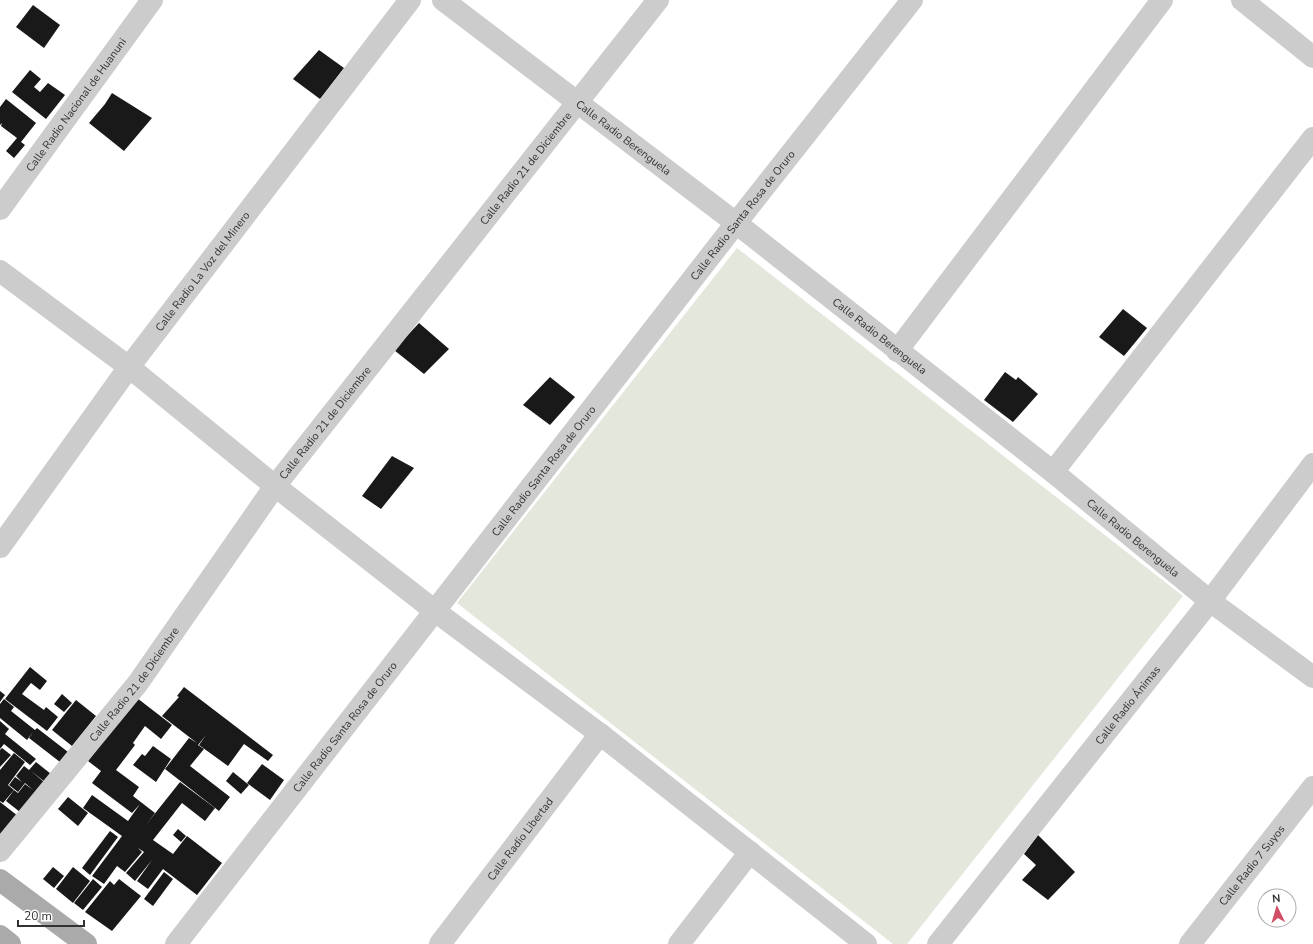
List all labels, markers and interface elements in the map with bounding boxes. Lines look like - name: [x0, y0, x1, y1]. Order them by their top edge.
- street label: Calle Radio Nacional de Huanuni: [22, 35, 130, 175]
- street label: Calle Radio Berenguela: [573, 96, 675, 179]
- street label: Calle Radio 21 de Diciembre: [476, 108, 575, 228]
- street label: Calle Radio Santa Rosa de Oruro: [687, 147, 798, 284]
- street label: Calle Radio La Voz del Minero: [152, 208, 253, 334]
- street label: Calle Radio Berenguela: [829, 294, 930, 378]
- street label: Calle Radio 21 de Diciembre: [276, 363, 374, 482]
- street label: Calle Radio Santa Rosa de Oruro: [488, 402, 599, 539]
- street label: Calle Radio Berenguela: [1083, 495, 1183, 581]
- street label: Calle Radio 21 de Diciembre: [85, 624, 182, 745]
- street label: Calle Radio Santa Rosa de Oruro: [289, 658, 400, 795]
- street label: Calle Radio Ánimas: [1092, 662, 1163, 748]
- street label: Calle Radio Libertad: [484, 794, 556, 884]
- street label: Calle Radio 7 Suyos: [1215, 822, 1288, 909]
- north arrow: [1257, 888, 1297, 928]
- text: N: [1271, 891, 1281, 906]
- scale bar: [18, 902, 84, 928]
- text: 20 m: [24, 908, 52, 924]

